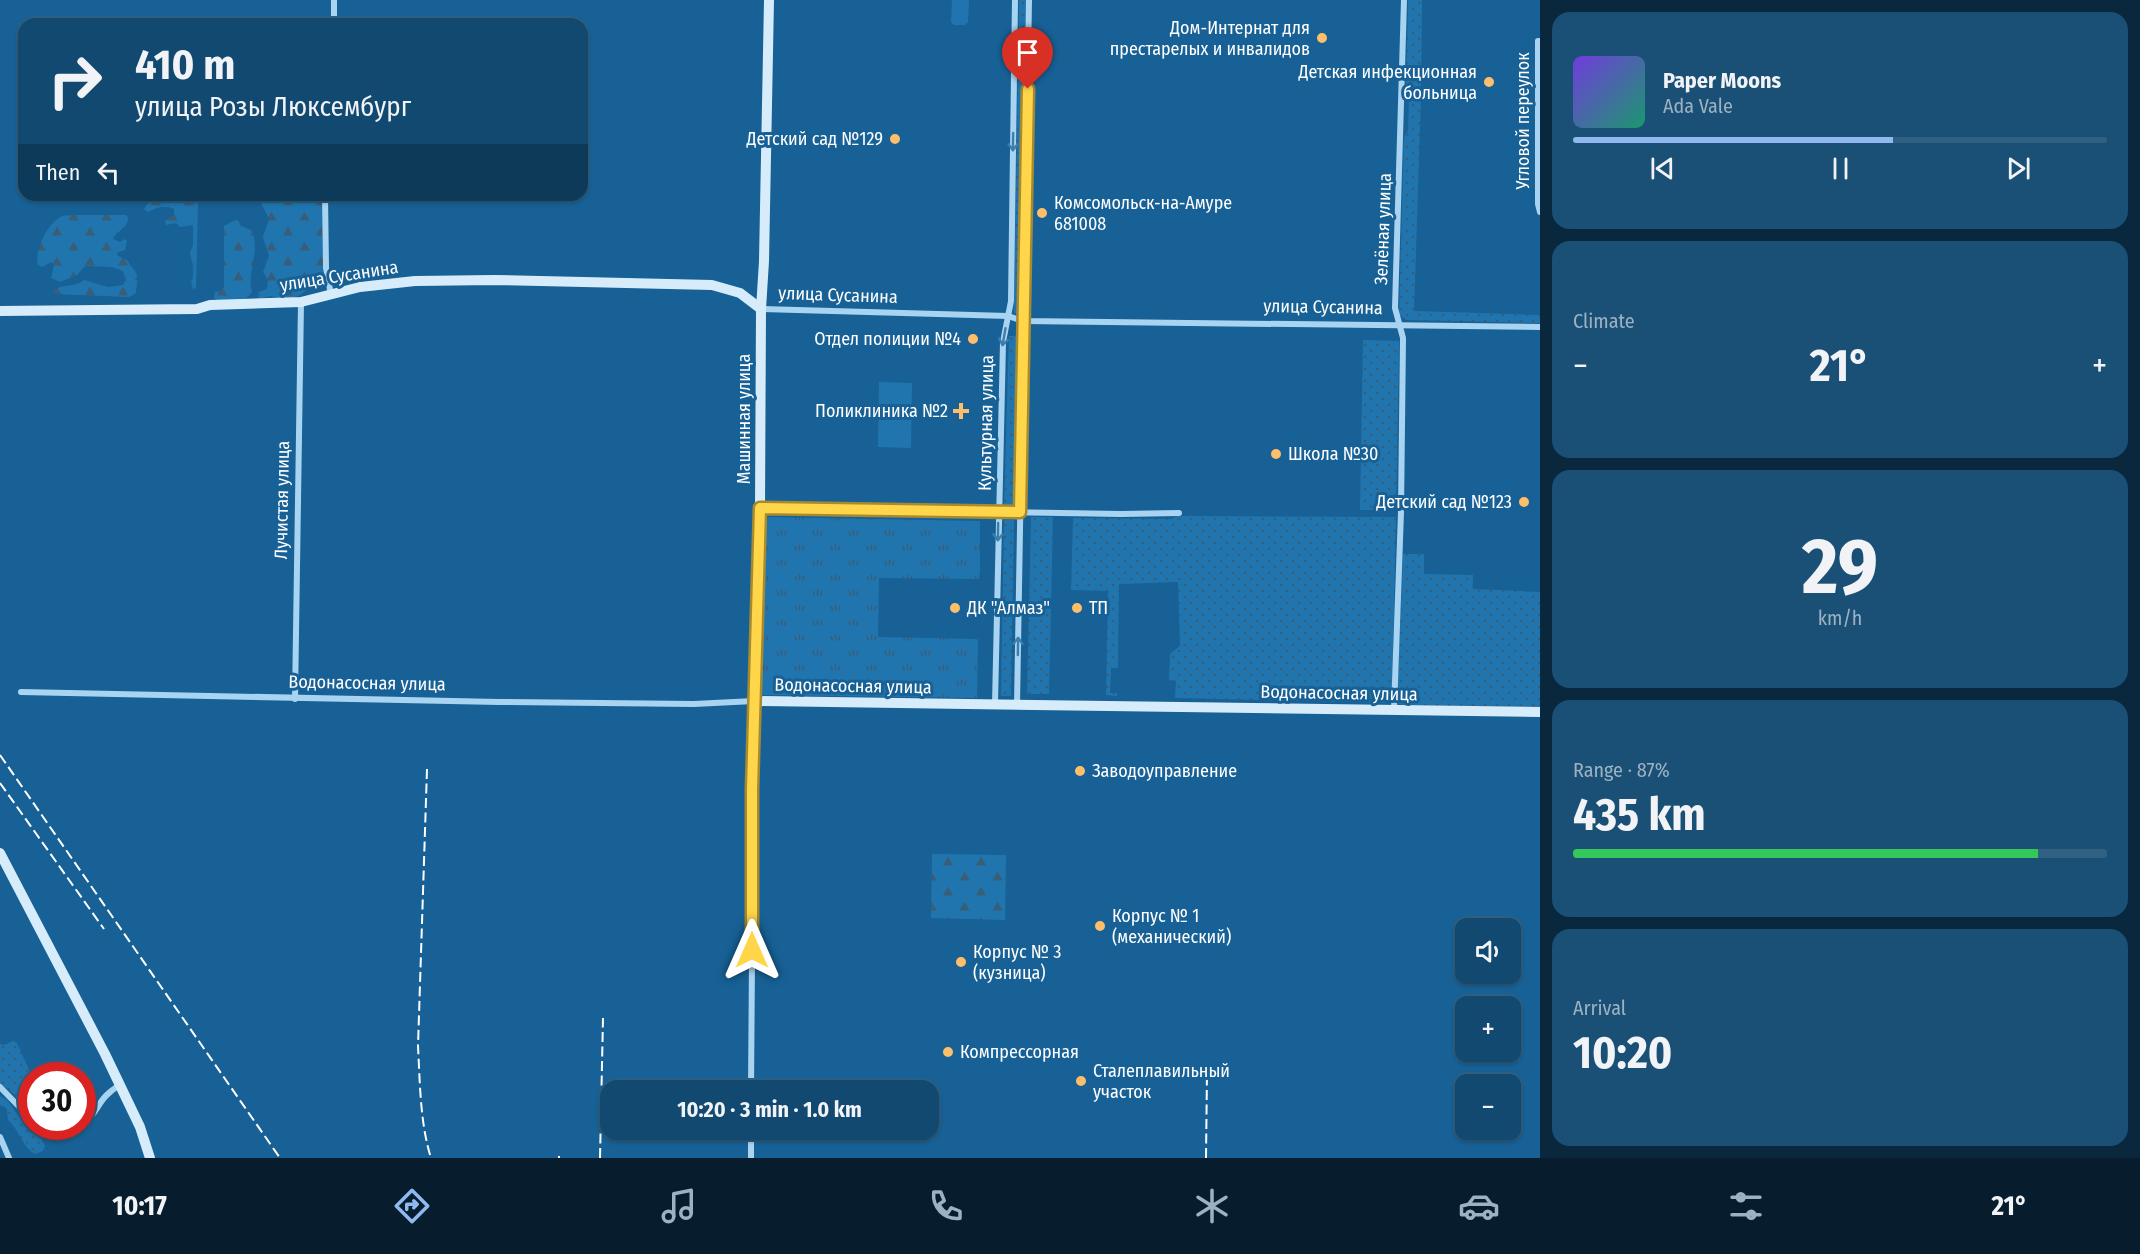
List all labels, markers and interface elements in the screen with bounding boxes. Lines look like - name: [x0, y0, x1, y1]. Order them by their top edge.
- place label: Дом-Интернат для престарелых и инвалидов: [1110, 17, 1310, 60]
- pin: [1002, 27, 1053, 89]
- marker: Дом-Интернат для престарелых и инвалидов: [1315, 31, 1329, 45]
- icon: arrive: [1011, 36, 1044, 69]
- text: 410 m: [135, 40, 235, 90]
- icon: right: [36, 42, 114, 120]
- street label: Угловой переулок: [1512, 52, 1534, 191]
- place label: Детская инфекционная больница: [1297, 61, 1477, 104]
- text: Paper Moons: [1663, 67, 1781, 94]
- marker: Детская инфекционная больница: [1482, 75, 1496, 89]
- text: улица Розы Люксембург: [135, 91, 411, 123]
- text: Ada Vale: [1663, 94, 1733, 118]
- place label: Детский сад №129: [746, 128, 883, 150]
- marker: Детский сад №129: [888, 132, 902, 146]
- one-way arrow: [1007, 132, 1019, 152]
- icon: previous: [1646, 152, 1679, 185]
- icon: pause: [1824, 152, 1857, 185]
- icon: next: [2002, 152, 2035, 185]
- icon: left: [92, 156, 125, 189]
- text: Then: [36, 159, 80, 186]
- street label: Зелёная улица: [1370, 172, 1396, 285]
- place label: Комсомольск-на-Амуре 681008: [1054, 192, 1232, 235]
- marker: Комсомольск-на-Амуре 681008: [1035, 206, 1049, 220]
- street label: улица Сусанина: [278, 256, 400, 296]
- street label: улица Сусанина: [778, 282, 898, 308]
- street label: улица Сусанина: [1263, 295, 1383, 319]
- text: Climate: [1573, 309, 1635, 333]
- one-way arrow: [998, 326, 1009, 346]
- place label: Отдел полиции №4: [814, 328, 961, 350]
- marker: Отдел полиции №4: [966, 332, 980, 346]
- text: 21°: [1810, 339, 1870, 393]
- text: −: [1573, 346, 1588, 386]
- text: +: [2092, 346, 2107, 386]
- street label: Машинная улица: [733, 354, 755, 484]
- street label: Культурная улица: [974, 355, 998, 491]
- place label: Поликлиника №2: [815, 400, 948, 422]
- marker: Поликлиника №2: [952, 402, 970, 420]
- street label: Лучистая улица: [270, 440, 294, 559]
- place label: Школа №30: [1288, 443, 1378, 465]
- marker: Школа №30: [1269, 447, 1283, 461]
- place label: Детский сад №123: [1375, 491, 1512, 513]
- marker: Детский сад №123: [1517, 495, 1531, 509]
- text: 29: [1802, 520, 1878, 614]
- one-way arrow: [992, 521, 1004, 541]
- place label: ДК "Алмаз": [966, 597, 1050, 619]
- place label: ТП: [1089, 597, 1108, 619]
- marker: ДК "Алмаз": [948, 601, 962, 615]
- marker: ТП: [1070, 601, 1084, 615]
- text: km/h: [1818, 606, 1862, 630]
- one-way arrow: [1012, 637, 1024, 657]
- street label: Водонасосная улица: [288, 671, 446, 695]
- street label: Водонасосная улица: [774, 674, 932, 698]
- street label: Водонасосная улица: [1260, 681, 1418, 705]
- text: Range · 87%: [1573, 758, 1670, 782]
- place label: Заводоуправление: [1092, 760, 1237, 782]
- marker: Заводоуправление: [1073, 764, 1087, 778]
- text: 435 km: [1573, 788, 1706, 842]
- place label: Корпус № 1 (механический): [1112, 905, 1231, 948]
- position arrow: [720, 918, 784, 982]
- map controls: [1455, 918, 1521, 1140]
- button: sound: [1455, 918, 1521, 984]
- marker: Корпус № 1 (механический): [1093, 919, 1107, 933]
- place label: Корпус № 3 (кузница): [973, 941, 1061, 984]
- marker: Корпус № 3 (кузница): [954, 955, 968, 969]
- button: +: [1455, 996, 1521, 1062]
- text: Arrival: [1573, 996, 1626, 1020]
- text: 10:20: [1573, 1026, 1672, 1080]
- place label: Компрессорная: [960, 1041, 1079, 1063]
- marker: Компрессорная: [941, 1045, 955, 1059]
- place label: Сталеплавильный участок: [1093, 1060, 1230, 1103]
- speed limit sign: 30: [18, 1062, 96, 1140]
- marker: Сталеплавильный участок: [1074, 1074, 1088, 1088]
- button: −: [1455, 1074, 1521, 1140]
- text: 10:20 · 3 min · 1.0 km: [677, 1096, 862, 1123]
- icon: directions: [391, 1185, 433, 1227]
- icon: music: [658, 1185, 700, 1227]
- icon: phone: [925, 1185, 967, 1227]
- icon: climate: [1191, 1185, 1233, 1227]
- icon: car: [1458, 1185, 1500, 1227]
- icon: filters: [1725, 1185, 1767, 1227]
- text: 10:17: [112, 1190, 167, 1222]
- text: 21°: [1992, 1190, 2028, 1222]

